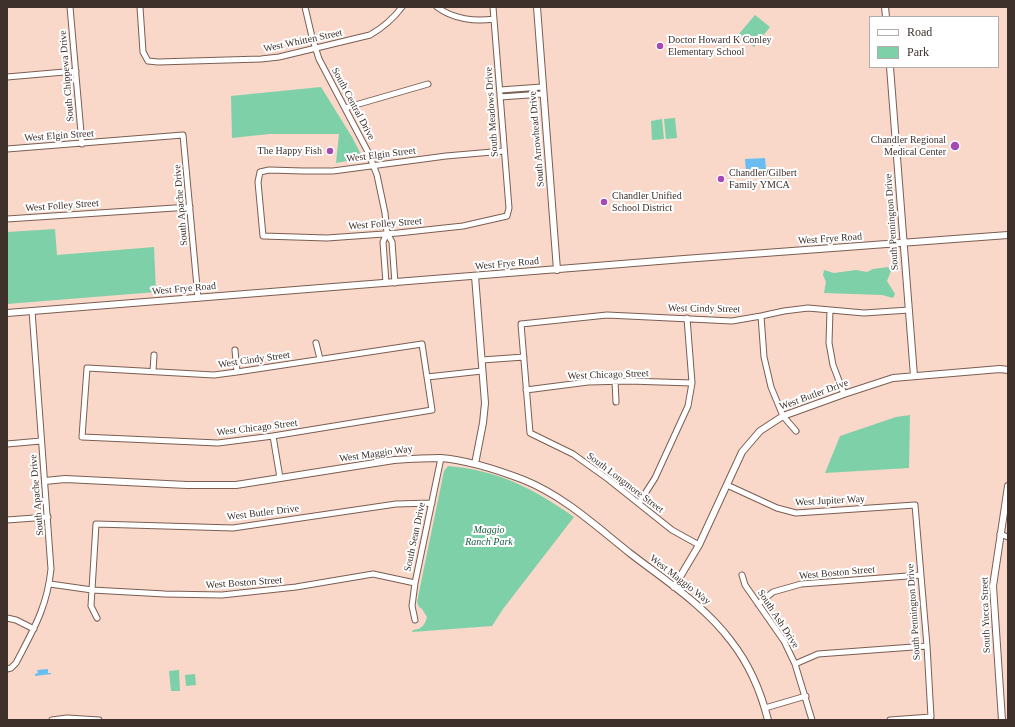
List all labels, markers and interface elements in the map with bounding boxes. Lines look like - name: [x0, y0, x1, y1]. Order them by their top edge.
- legend: [869, 16, 999, 68]
- text: Road: [907, 25, 932, 39]
- street label: West Whitten Street: [262, 27, 344, 55]
- street label: South Chippewa Drive: [57, 30, 77, 122]
- place label: Doctor Howard K Conley Elementary School: [668, 34, 772, 58]
- marker: Doctor Howard K Conley Elementary School: [655, 41, 665, 51]
- text: Park: [907, 45, 929, 59]
- street label: South Central Drive: [329, 66, 377, 142]
- street label: South Meadows Drive: [483, 67, 501, 157]
- street label: South Arrowhead Drive: [527, 91, 547, 187]
- street label: West Elgin Street: [24, 128, 94, 144]
- place label: Chandler Regional Medical Center: [871, 134, 946, 158]
- marker: Chandler Regional Medical Center: [949, 140, 961, 152]
- place label: The Happy Fish: [258, 145, 322, 157]
- street label: West Elgin Street: [346, 145, 416, 165]
- marker: The Happy Fish: [325, 146, 335, 156]
- street label: South Apache Drive: [171, 164, 191, 246]
- place label: Chandler/Gilbert Family YMCA: [729, 167, 797, 190]
- street label: South Pennington Drive: [883, 173, 901, 271]
- marker: Chandler/Gilbert Family YMCA: [716, 174, 726, 184]
- place label: Chandler Unified School District: [612, 190, 682, 214]
- street label: West Folley Street: [25, 197, 99, 215]
- marker: Chandler Unified School District: [599, 197, 609, 207]
- street label: West Folley Street: [348, 215, 422, 233]
- street label: West Frye Road: [798, 231, 862, 247]
- street label: West Frye Road: [475, 255, 539, 273]
- street label: West Frye Road: [152, 280, 216, 298]
- street label: West Cindy Street: [668, 302, 740, 316]
- street label: West Cindy Street: [217, 349, 291, 371]
- street label: West Chicago Street: [567, 368, 649, 382]
- street label: West Butler Drive: [778, 377, 850, 413]
- street label: West Chicago Street: [216, 417, 298, 439]
- street label: West Maggio Way: [339, 443, 413, 465]
- street label: South Longmore Street: [584, 450, 666, 516]
- street label: South Apache Drive: [27, 454, 47, 536]
- street label: West Jupiter Way: [795, 493, 865, 509]
- street label: South Sean Drive: [402, 501, 428, 573]
- street label: West Butler Drive: [226, 503, 300, 523]
- park label: Maggio Ranch Park: [465, 524, 513, 548]
- street label: West Maggio Way: [647, 553, 713, 607]
- street label: South Pennington Drive: [905, 563, 923, 661]
- street label: West Boston Street: [798, 564, 876, 582]
- street label: West Boston Street: [205, 574, 283, 592]
- street label: South Yucca Street: [979, 577, 993, 653]
- street label: South Ash Drive: [755, 588, 801, 650]

